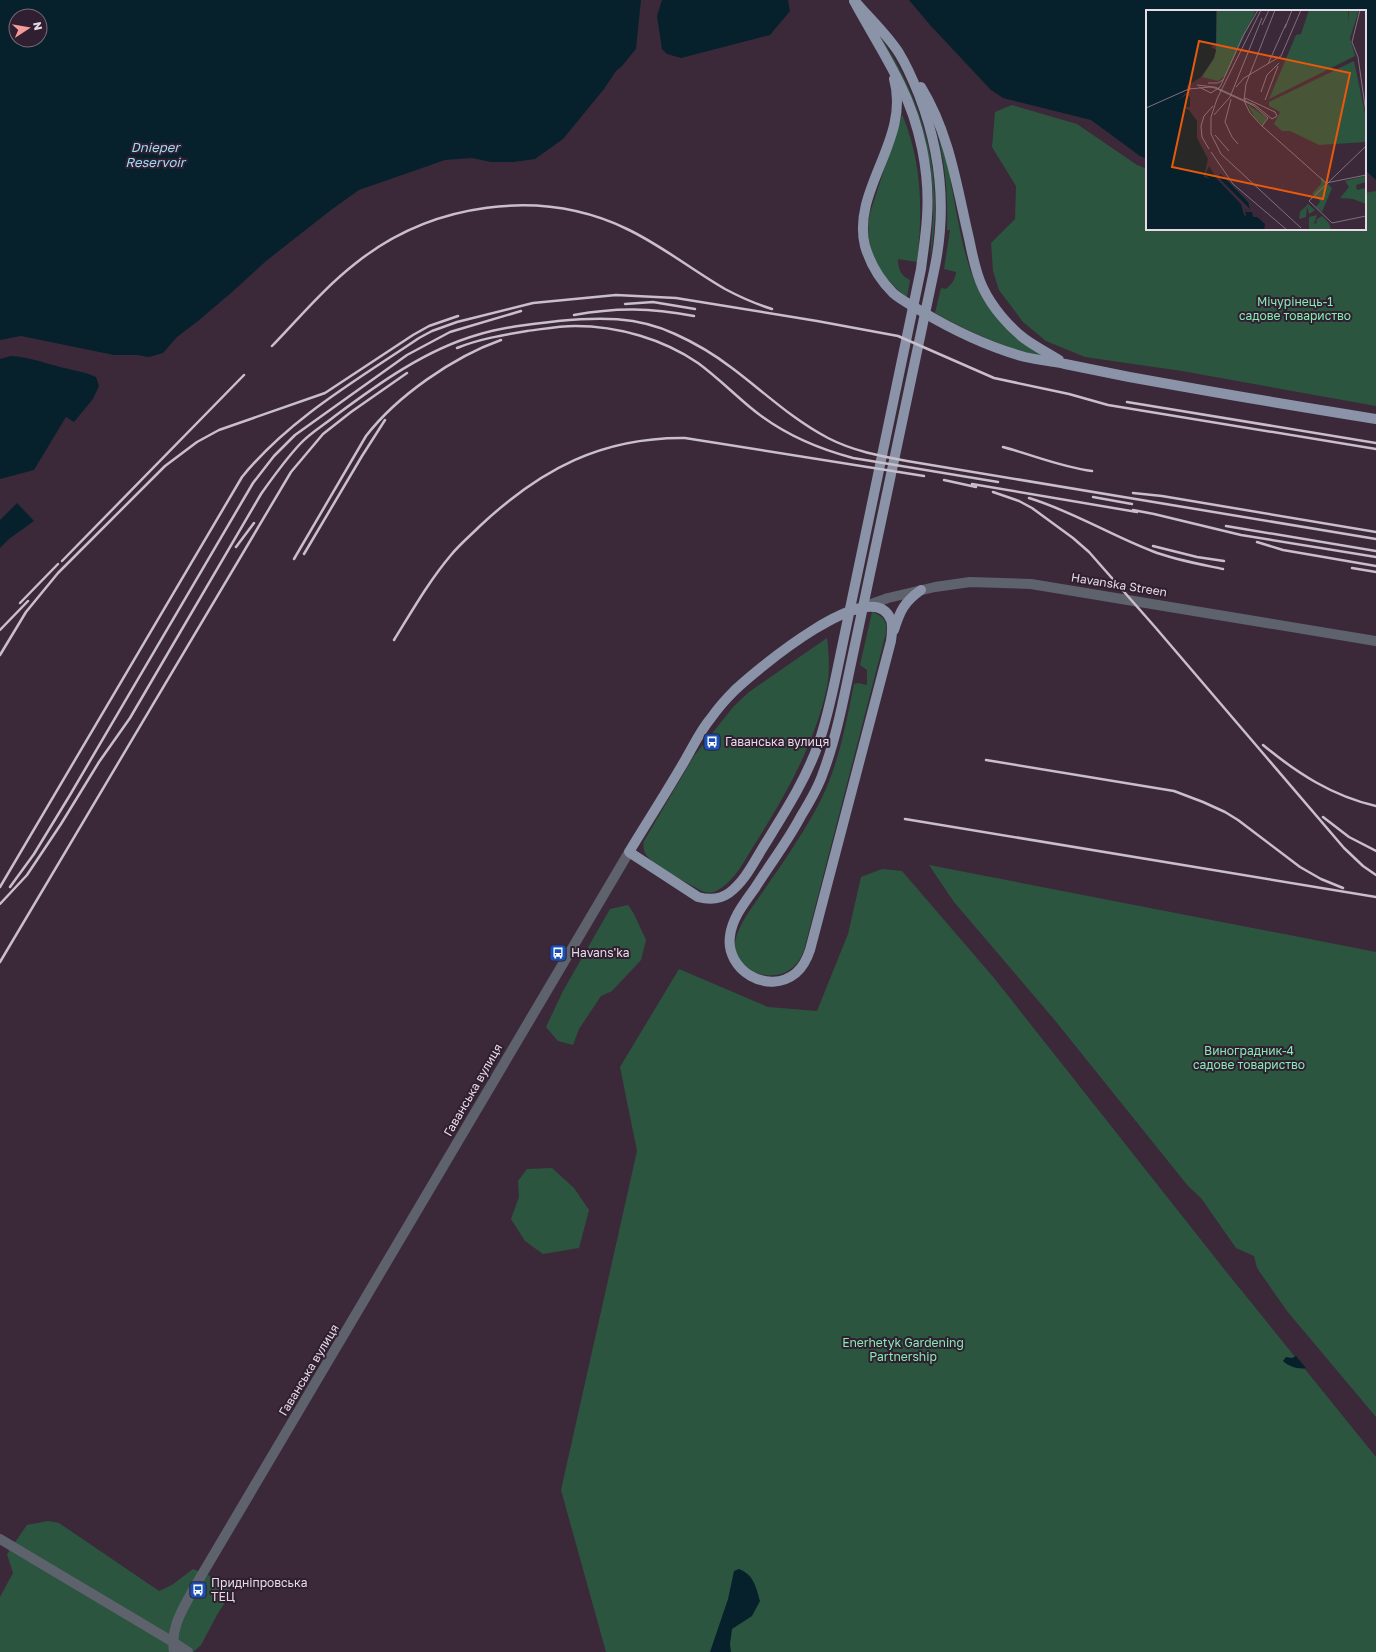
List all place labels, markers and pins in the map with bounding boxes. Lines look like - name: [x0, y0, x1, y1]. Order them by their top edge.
- bus stop icon: Гаванська вулиця: [702, 732, 722, 752]
- place label: Гаванська вулиця: [725, 734, 829, 749]
- bus stop icon: Havans'ka: [548, 943, 568, 963]
- place label: Havans'ka: [571, 945, 630, 960]
- place label: Придніпровська ТЕЦ: [211, 1575, 307, 1604]
- bus stop icon: Придніпровська ТЕЦ: [188, 1580, 208, 1600]

